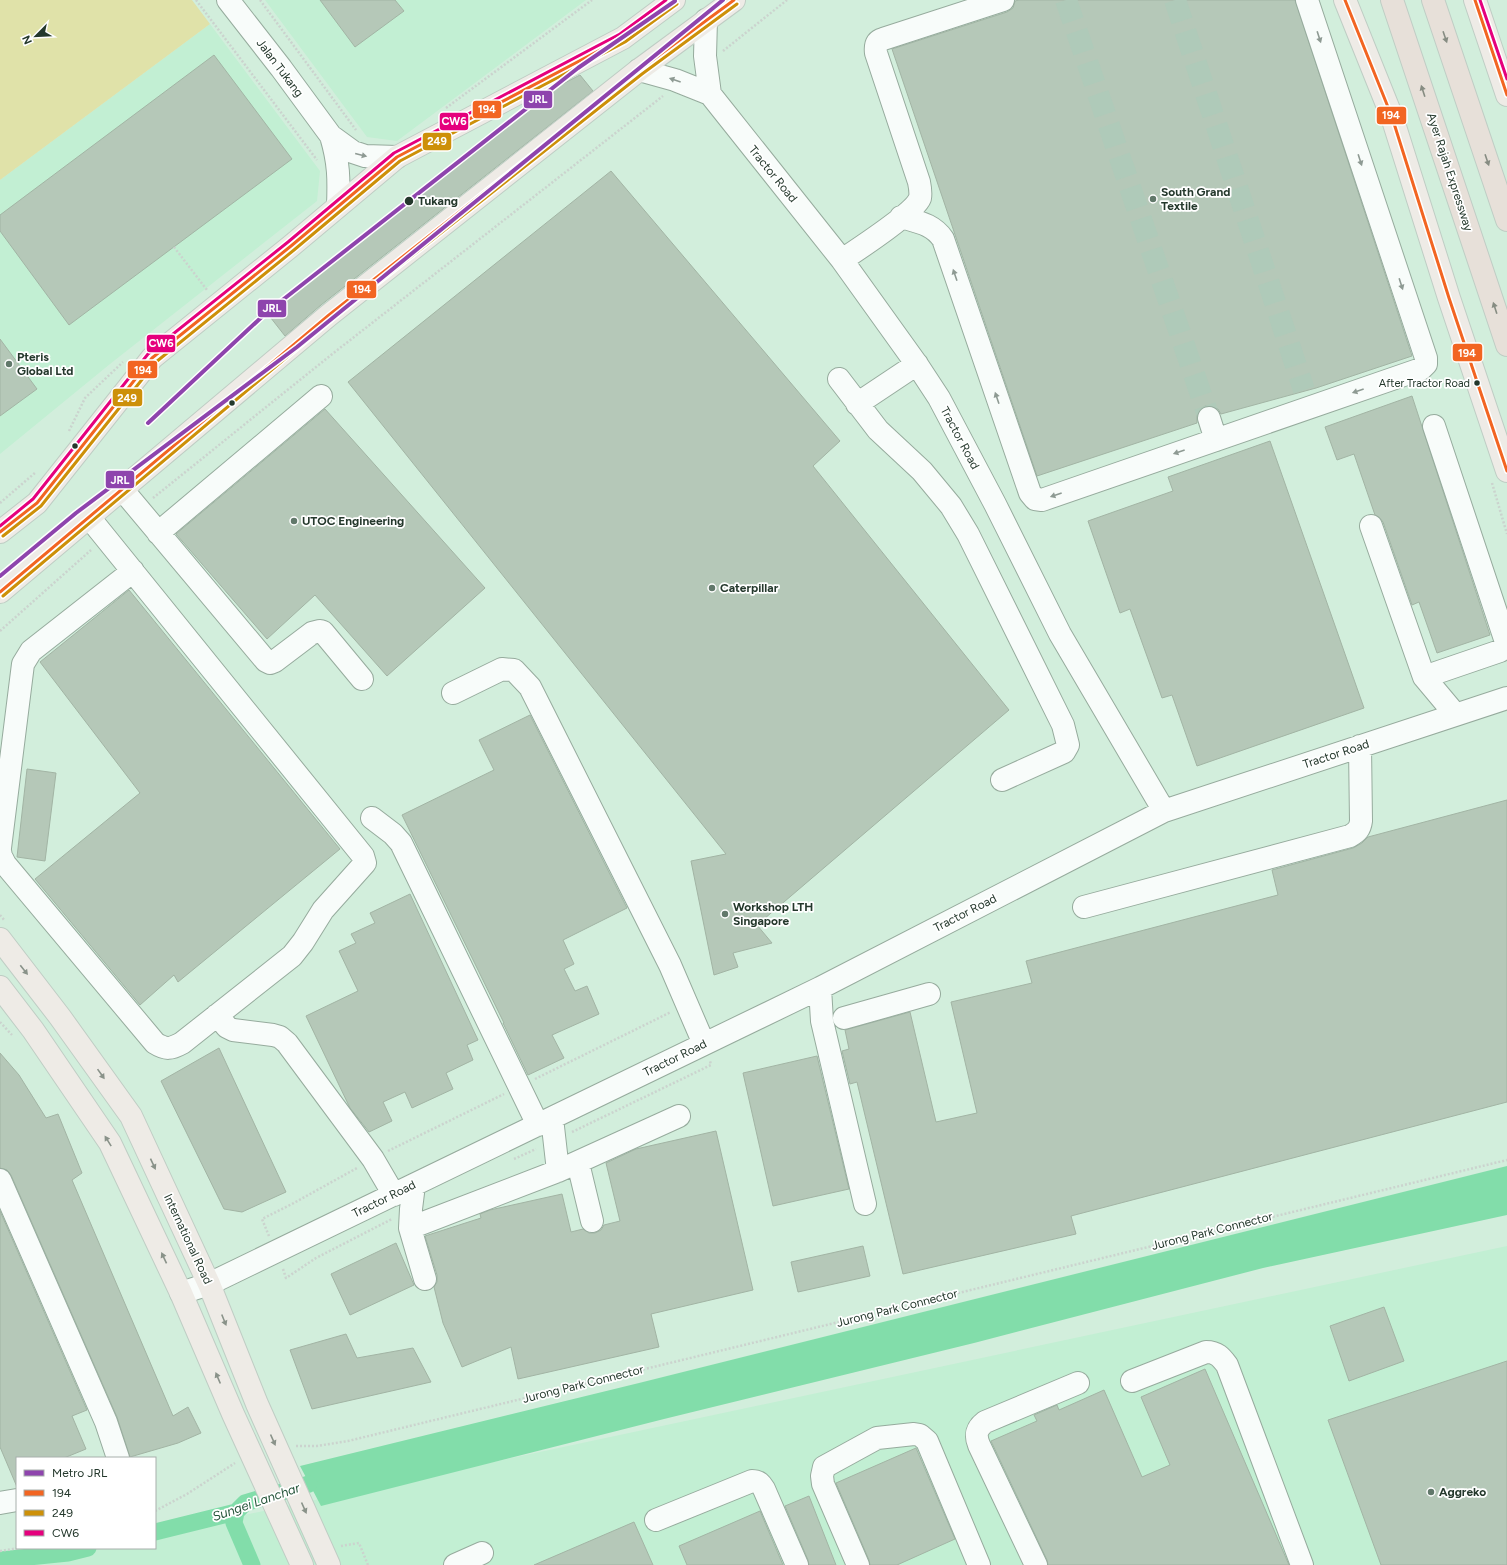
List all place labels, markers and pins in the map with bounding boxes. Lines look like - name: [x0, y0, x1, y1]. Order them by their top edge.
- place label: South Grand Textile: [1161, 185, 1230, 213]
- place label: Tukang: [418, 194, 458, 208]
- marker: South Grand Textile: [1148, 194, 1158, 204]
- marker: Tukang: [403, 195, 415, 207]
- place label: Pteris Global Ltd: [17, 350, 74, 378]
- marker: Pteris Global Ltd: [4, 359, 14, 369]
- place label: After Tractor Road: [1379, 377, 1470, 390]
- marker: After Tractor Road: [1472, 378, 1482, 388]
- unlabelled marker: [227, 398, 237, 408]
- unlabelled marker: [70, 441, 80, 451]
- place label: UTOC Engineering: [302, 514, 404, 528]
- marker: UTOC Engineering: [289, 516, 299, 526]
- place label: Caterpillar: [720, 581, 779, 595]
- marker: Caterpillar: [707, 583, 717, 593]
- place label: Workshop LTH Singapore: [733, 900, 813, 928]
- marker: Workshop LTH Singapore: [720, 909, 730, 919]
- place label: Aggreko: [1439, 1485, 1486, 1499]
- marker: Aggreko: [1426, 1487, 1436, 1497]

